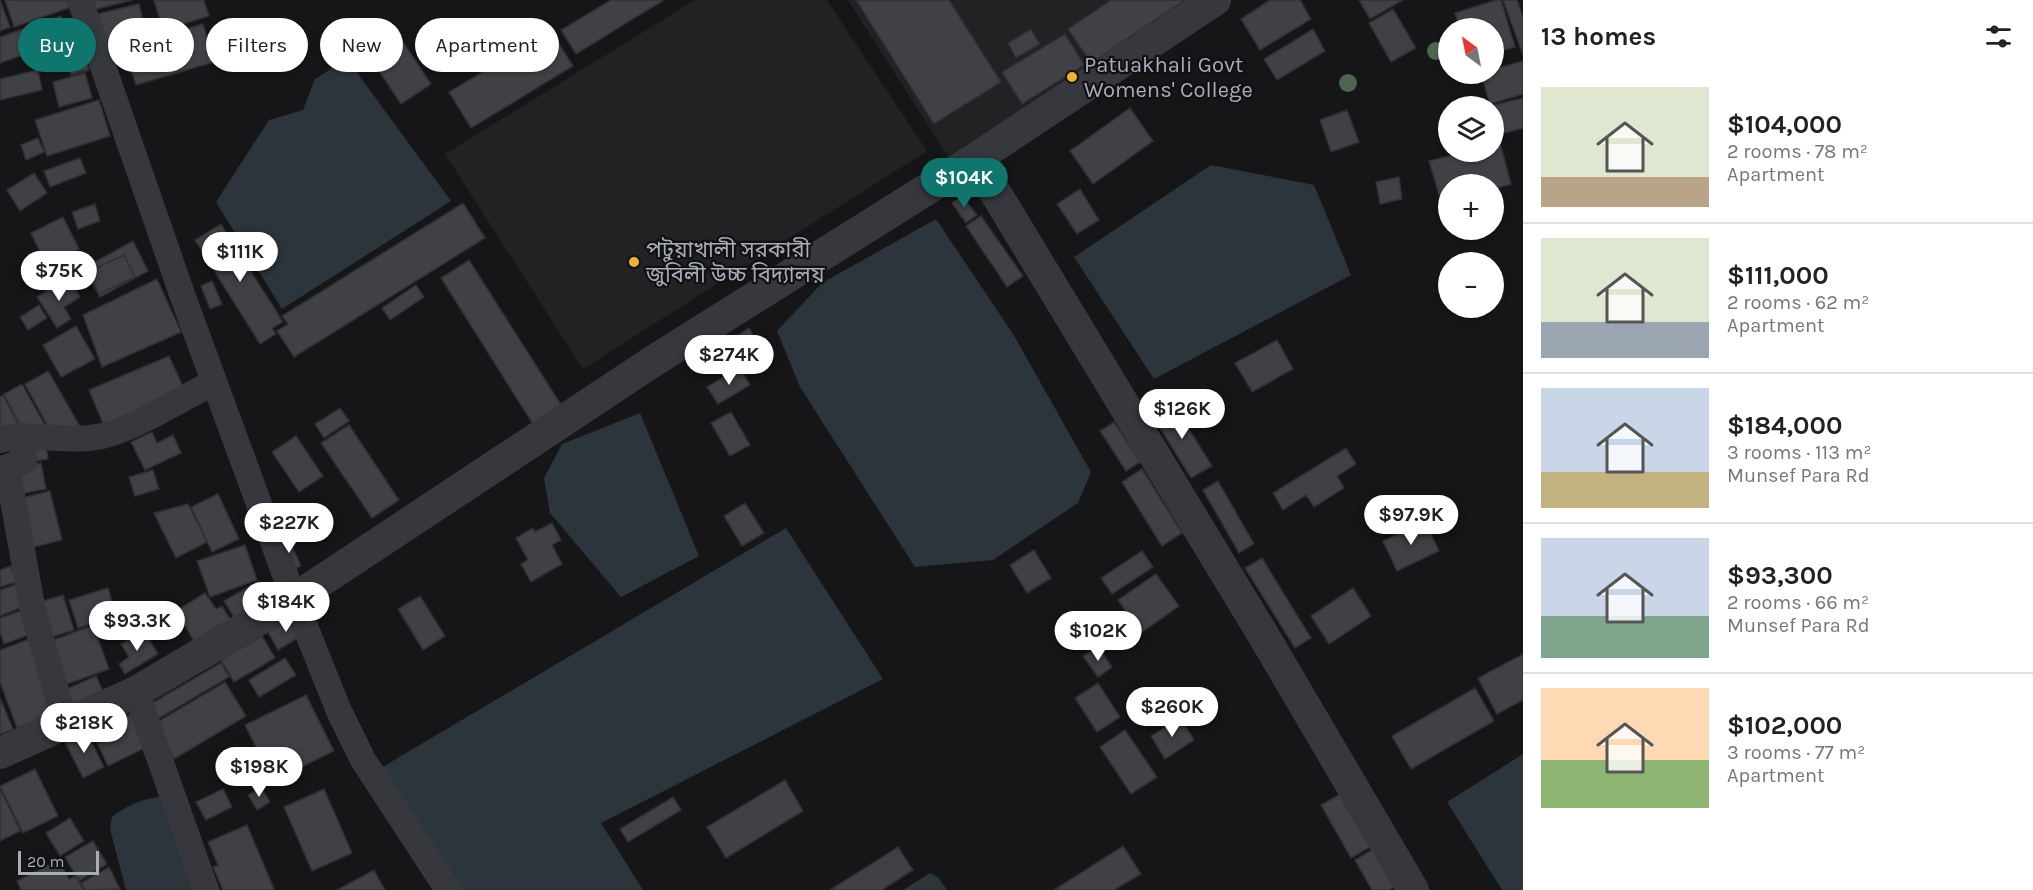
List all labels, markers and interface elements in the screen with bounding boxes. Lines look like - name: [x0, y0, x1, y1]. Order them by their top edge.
- chip: Buy: [18, 18, 96, 72]
- chip: Rent: [108, 18, 194, 72]
- chip: Filters: [206, 18, 308, 72]
- chip: New: [320, 18, 403, 72]
- chip: Apartment: [415, 18, 559, 72]
- north arrow: [1438, 18, 1504, 84]
- map controls: [1438, 18, 1504, 318]
- icon: filters: [1982, 20, 2015, 53]
- text: 13 homes: [1541, 21, 1656, 52]
- place label: Patuakhali Govt Womens' College: [1084, 52, 1253, 103]
- marker: Patuakhali Govt Womens' College: [1065, 70, 1079, 84]
- button: layers: [1438, 96, 1504, 162]
- text: $104,000: [1727, 109, 1842, 140]
- icon: home: [1589, 111, 1661, 183]
- text: 2 rooms · 78 m²: [1727, 140, 1868, 163]
- pin: $104K: [922, 158, 1006, 209]
- text: Apartment: [1727, 163, 1825, 186]
- text: $104K: [935, 166, 993, 189]
- button: +: [1438, 174, 1504, 240]
- pin: $111K: [198, 232, 282, 283]
- place label: পটুয়াখালী সরকারী জুবিলী উচ্চ বিদ্যালয়: [645, 237, 825, 288]
- text: $111K: [216, 240, 264, 263]
- pin: $75K: [23, 251, 95, 302]
- button: −: [1438, 252, 1504, 318]
- marker: পটুয়াখালী সরকারী জুবিলী উচ্চ বিদ্যালয়: [627, 255, 641, 269]
- text: $75K: [35, 259, 83, 282]
- text: $111,000: [1727, 260, 1829, 291]
- icon: home: [1589, 262, 1661, 334]
- text: 2 rooms · 62 m²: [1727, 291, 1869, 314]
- text: Apartment: [1727, 314, 1825, 337]
- pin: $274K: [687, 335, 771, 386]
- text: $274K: [699, 343, 759, 366]
- pin: $126K: [1140, 389, 1224, 440]
- text: $126K: [1153, 397, 1211, 420]
- text: $184,000: [1727, 410, 1842, 441]
- icon: home: [1589, 412, 1661, 484]
- text: 3 rooms · 113 m²: [1727, 441, 1871, 464]
- text: Munsef Para Rd: [1727, 464, 1870, 487]
- pin: $97.9K: [1362, 495, 1460, 546]
- pin: $227K: [247, 503, 331, 554]
- text: $97.9K: [1378, 503, 1444, 526]
- text: $227K: [258, 511, 320, 534]
- text: $93,300: [1727, 560, 1833, 591]
- icon: home: [1589, 562, 1661, 634]
- pin: $184K: [244, 582, 328, 633]
- text: $184K: [257, 590, 315, 613]
- text: 2 rooms · 66 m²: [1727, 591, 1869, 614]
- pin: $93.3K: [88, 601, 186, 652]
- text: $93.3K: [103, 609, 171, 632]
- pin: $102K: [1056, 611, 1140, 662]
- text: Munsef Para Rd: [1727, 614, 1870, 637]
- text: $102K: [1069, 619, 1127, 642]
- pin: $260K: [1130, 687, 1214, 738]
- text: $260K: [1140, 695, 1204, 718]
- pin: $218K: [42, 703, 126, 754]
- text: $102,000: [1727, 710, 1842, 741]
- text: $218K: [54, 711, 114, 734]
- icon: home: [1589, 712, 1661, 784]
- text: 3 rooms · 77 m²: [1727, 741, 1865, 764]
- pin: $198K: [217, 747, 301, 798]
- text: $198K: [229, 755, 289, 778]
- text: Apartment: [1727, 764, 1825, 787]
- scale bar: [18, 848, 99, 876]
- text: 20 m: [27, 852, 65, 871]

